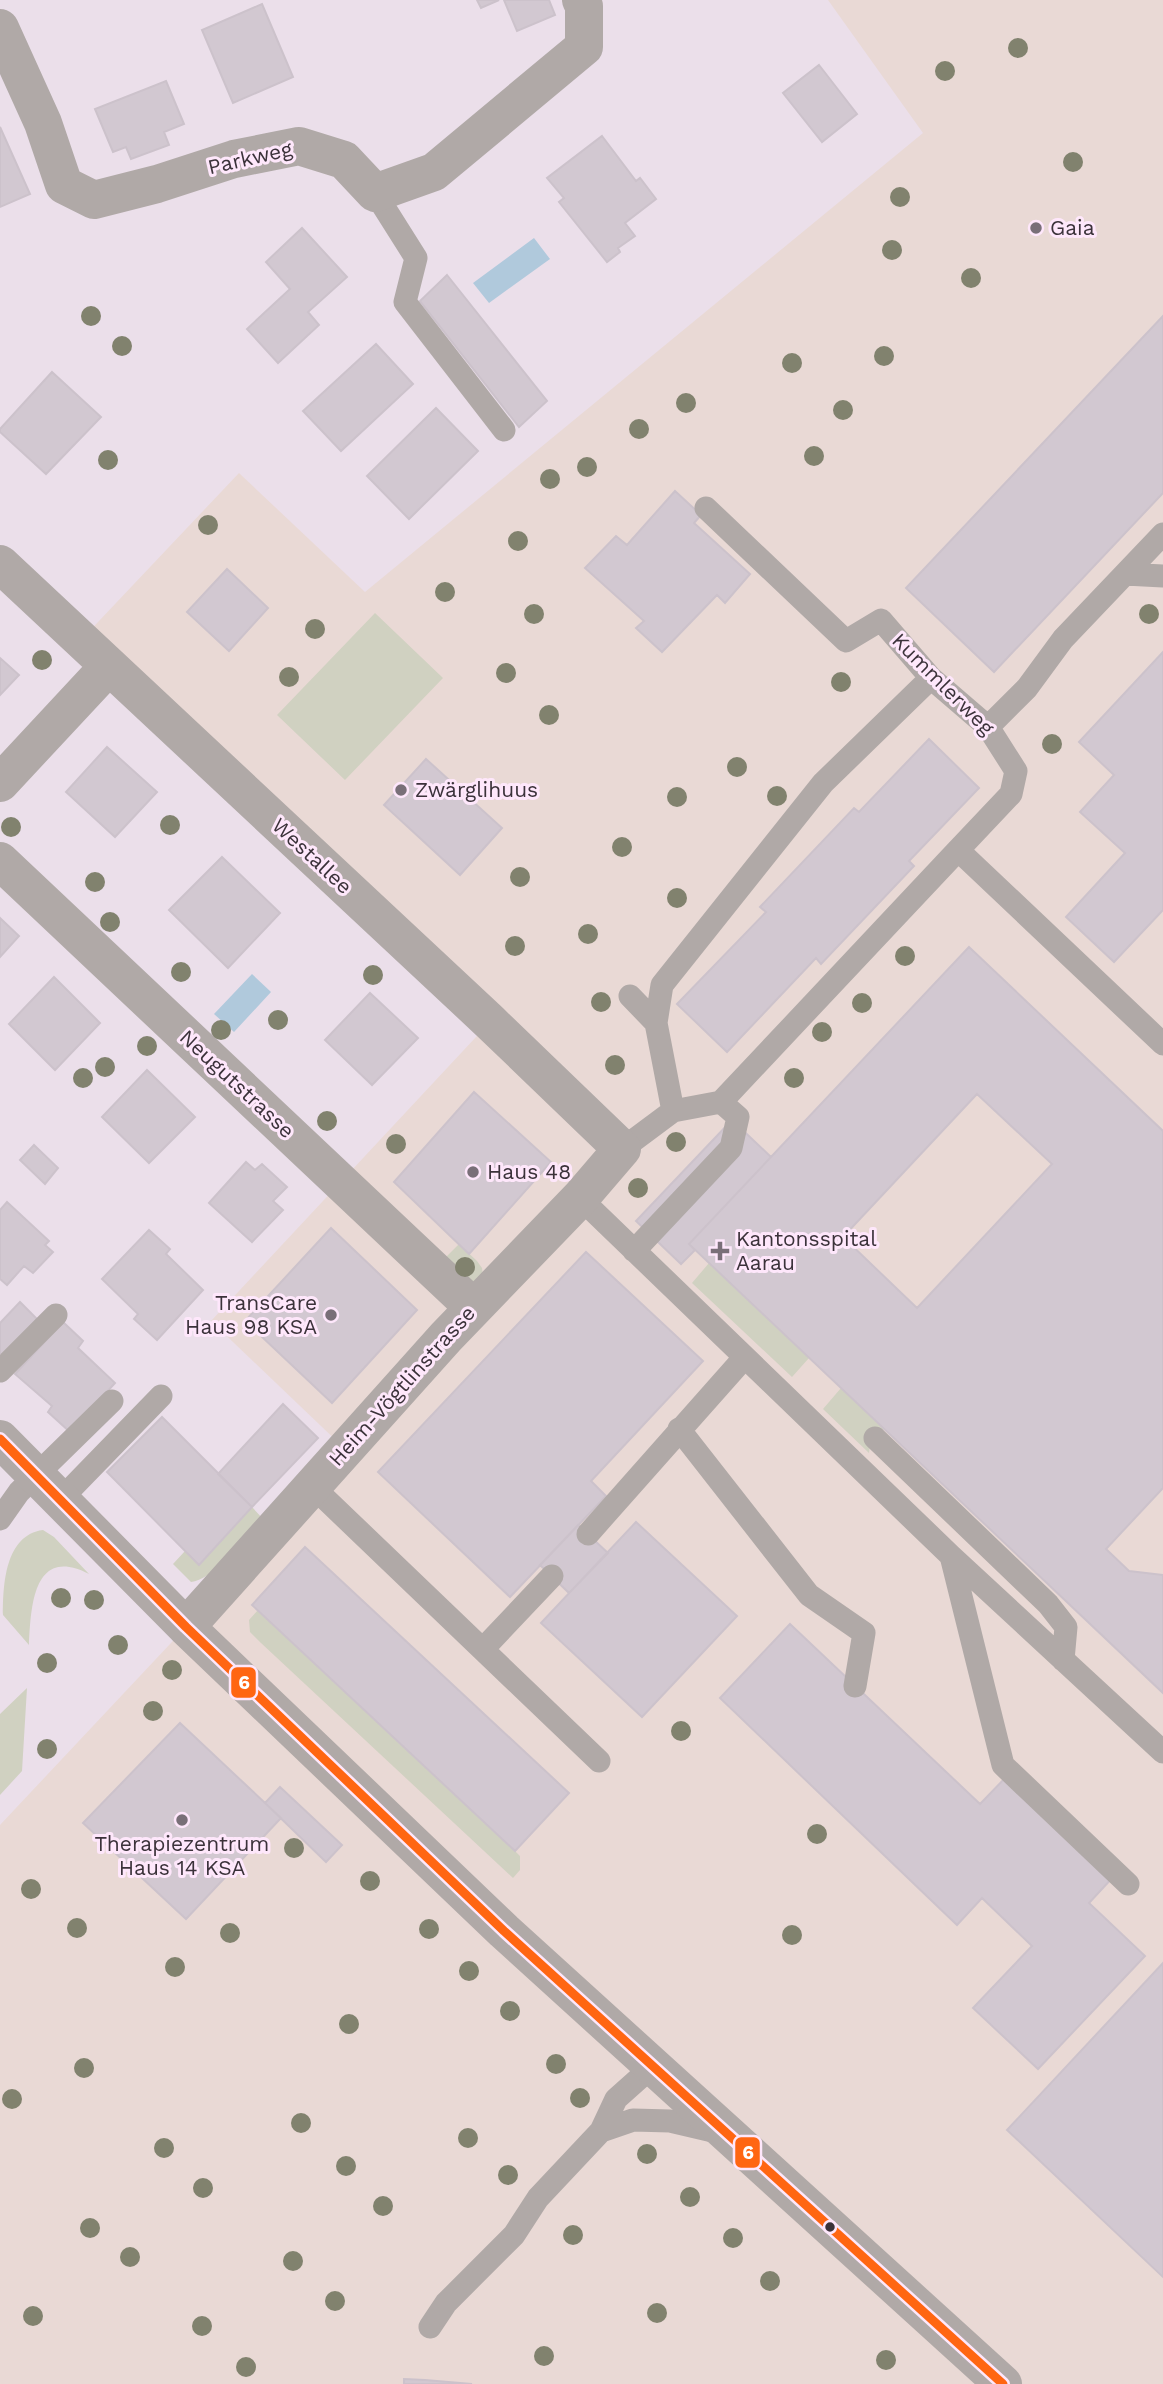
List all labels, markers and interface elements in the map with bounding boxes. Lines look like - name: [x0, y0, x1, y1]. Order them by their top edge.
- street label: Parkweg: [205, 136, 295, 179]
- place label: Gaia: [1050, 215, 1095, 240]
- marker: Gaia: [1028, 220, 1044, 236]
- street label: Kummlerweg: [887, 627, 1000, 740]
- place label: Zwärglihuus: [415, 777, 538, 802]
- marker: Zwärglihuus: [393, 782, 409, 798]
- street label: Westallee: [267, 812, 358, 899]
- street label: Neugutstrasse: [175, 1024, 300, 1143]
- place label: Haus 48: [487, 1159, 571, 1184]
- marker: Haus 48: [465, 1164, 481, 1180]
- place label: Kantonsspital Aarau: [736, 1226, 877, 1275]
- marker: Kantonsspital Aarau: [710, 1241, 730, 1261]
- place label: TransCare Haus 98 KSA: [185, 1290, 317, 1339]
- street label: Heim-Vögtlinstrasse: [323, 1300, 480, 1471]
- marker: TransCare Haus 98 KSA: [323, 1307, 339, 1323]
- line badge: 6: [230, 1666, 257, 1699]
- text: 6: [238, 1671, 250, 1694]
- marker: Therapiezentrum Haus 14 KSA: [174, 1812, 190, 1828]
- place label: Therapiezentrum Haus 14 KSA: [95, 1831, 269, 1880]
- line badge: 6: [734, 2136, 761, 2169]
- text: 6: [742, 2141, 754, 2164]
- unlabelled marker: [823, 2220, 837, 2234]

